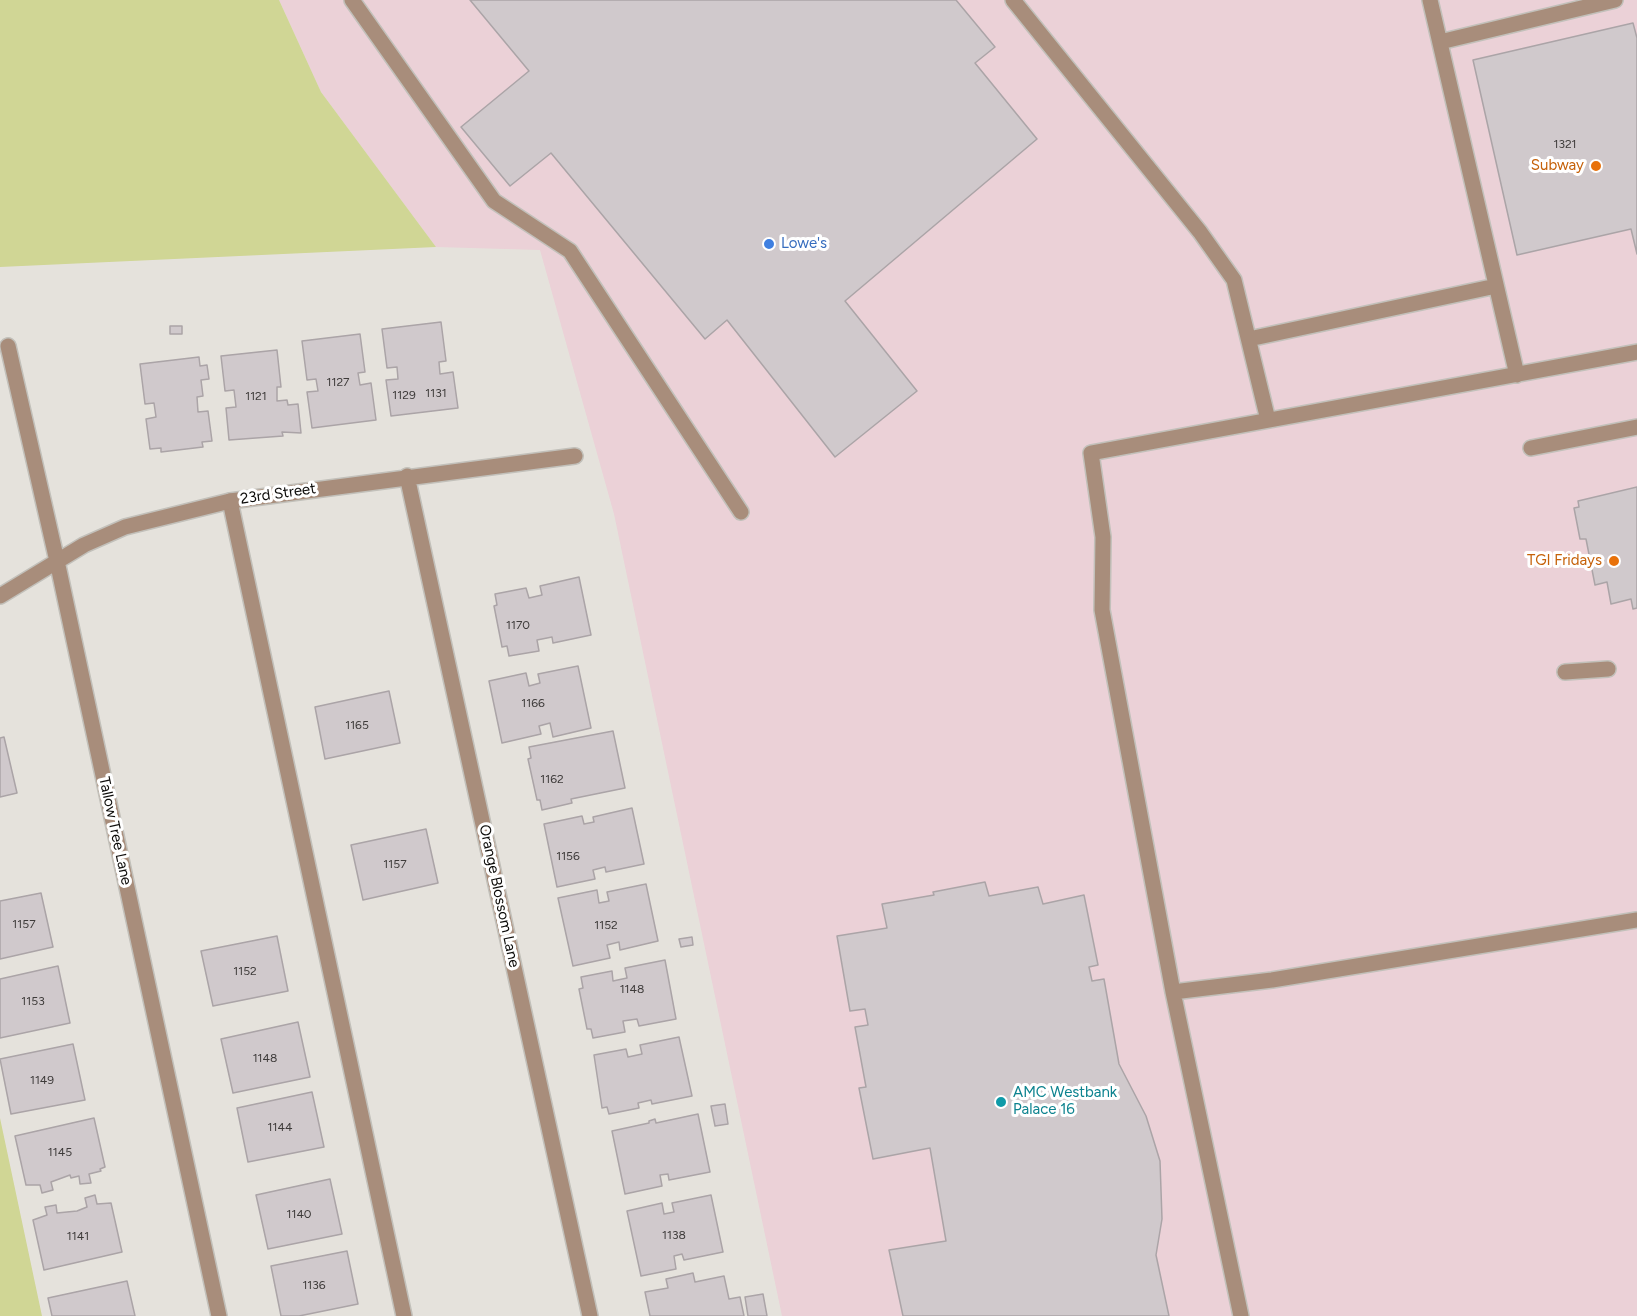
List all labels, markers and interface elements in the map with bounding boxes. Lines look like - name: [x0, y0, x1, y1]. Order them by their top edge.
- house number: 1321: [1553, 137, 1577, 151]
- place label: Subway: [1531, 157, 1584, 175]
- marker: Subway: [1589, 159, 1603, 173]
- place label: Lowe's: [781, 235, 827, 253]
- marker: Lowe's: [762, 237, 776, 251]
- house number: 1127: [326, 375, 350, 389]
- house number: 1131: [425, 386, 447, 400]
- house number: 1129: [392, 388, 416, 402]
- house number: 1121: [245, 389, 267, 403]
- street label: 23rd Street: [239, 480, 317, 508]
- place label: TGI Fridays: [1527, 552, 1602, 570]
- marker: TGI Fridays: [1607, 554, 1621, 568]
- house number: 1170: [506, 618, 530, 632]
- house number: 1166: [521, 696, 545, 710]
- house number: 1165: [345, 718, 369, 732]
- house number: 1162: [540, 772, 564, 786]
- street label: Tallow Tree Lane: [95, 775, 135, 887]
- street label: Orange Blossom Lane: [475, 823, 523, 969]
- house number: 1156: [556, 849, 580, 863]
- house number: 1157: [383, 857, 407, 871]
- house number: 1157: [12, 917, 36, 931]
- house number: 1152: [594, 918, 618, 932]
- house number: 1152: [233, 964, 257, 978]
- house number: 1148: [620, 982, 644, 996]
- house number: 1153: [21, 994, 45, 1008]
- house number: 1148: [253, 1051, 277, 1065]
- house number: 1149: [30, 1073, 54, 1087]
- place label: AMC Westbank Palace 16: [1013, 1084, 1117, 1119]
- marker: AMC Westbank Palace 16: [994, 1095, 1008, 1109]
- house number: 1144: [268, 1120, 292, 1134]
- house number: 1145: [48, 1145, 72, 1159]
- house number: 1140: [286, 1207, 312, 1221]
- house number: 1138: [662, 1228, 686, 1242]
- house number: 1141: [67, 1229, 89, 1243]
- house number: 1136: [302, 1278, 326, 1292]

